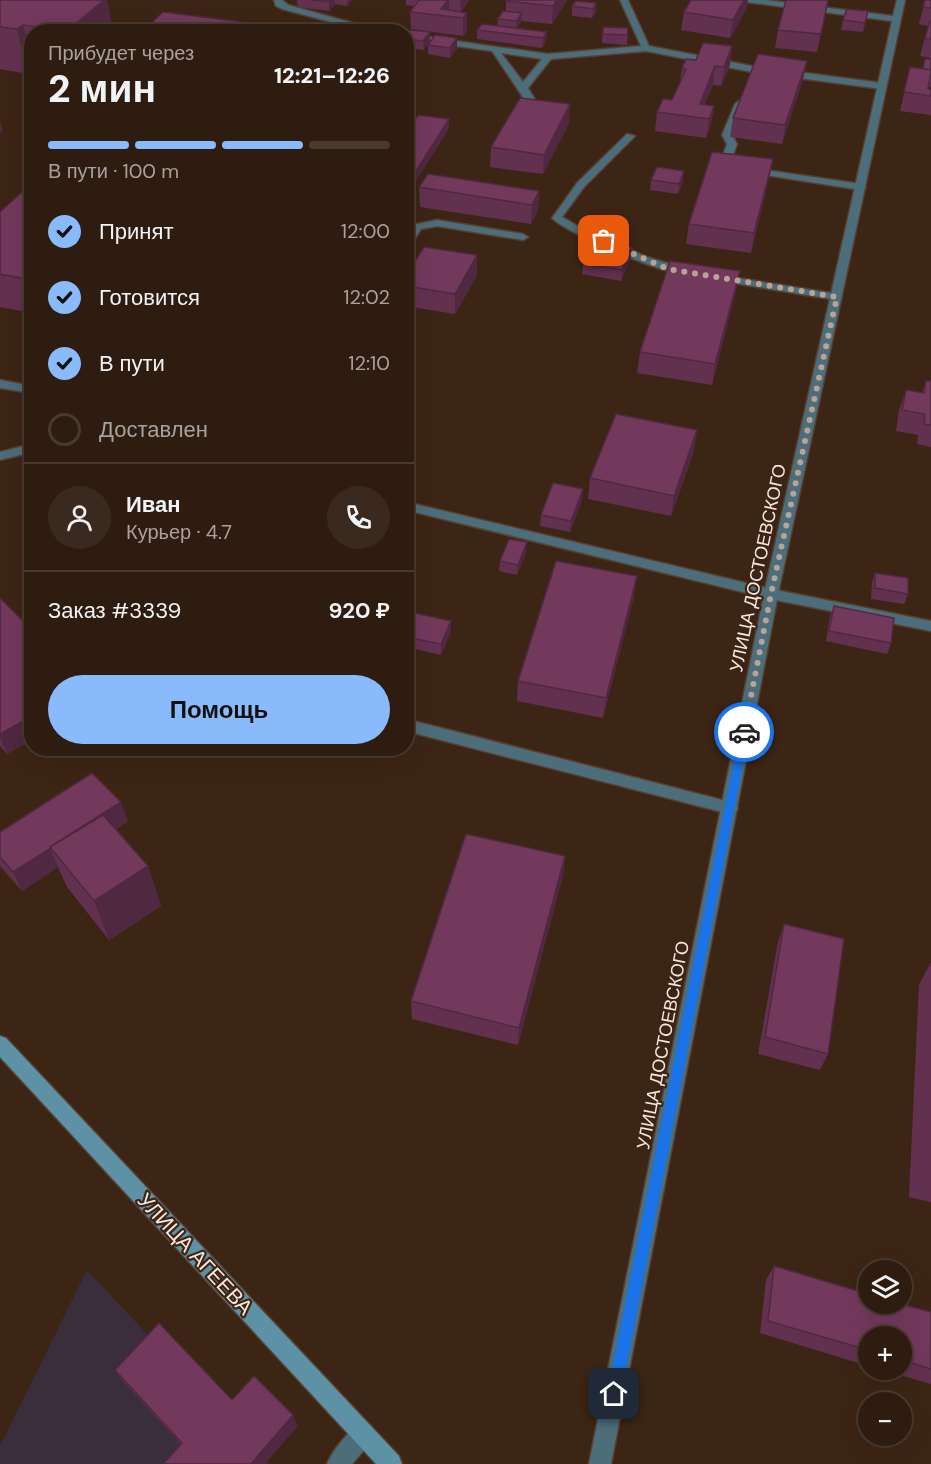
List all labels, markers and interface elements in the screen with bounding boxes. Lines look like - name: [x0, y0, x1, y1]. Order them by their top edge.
- text: Прибудет через: [48, 40, 194, 66]
- text: 12:21–12:26: [274, 61, 390, 90]
- text: 2 мин: [48, 63, 156, 114]
- text: В пути · 100 m: [48, 158, 179, 184]
- icon: check: [48, 215, 81, 248]
- pin: [578, 215, 629, 266]
- text: Принят: [99, 217, 173, 246]
- text: 12:00: [341, 218, 390, 244]
- icon: bag: [587, 224, 620, 257]
- icon: check: [48, 281, 81, 314]
- text: Готовится: [99, 283, 200, 312]
- text: 12:02: [343, 284, 390, 310]
- icon: check: [48, 347, 81, 380]
- text: В пути: [99, 349, 165, 378]
- text: 12:10: [348, 350, 390, 376]
- text: Доставлен: [99, 415, 208, 444]
- street label: УЛИЦА ДОСТОЕВСКОГО: [724, 462, 792, 674]
- button: person: [48, 486, 111, 549]
- button: phone: [327, 486, 390, 549]
- text: Иван: [126, 490, 181, 519]
- text: Курьер · 4.7: [126, 519, 232, 545]
- text: Заказ #3339: [48, 596, 181, 625]
- text: 920 ₽: [329, 596, 390, 625]
- button: Помощь: [48, 675, 390, 744]
- courier: [714, 702, 774, 762]
- icon: car: [728, 716, 761, 749]
- street label: УЛИЦА ДОСТОЕВСКОГО: [631, 939, 695, 1151]
- street label: УЛИЦА АГЕЕВА: [131, 1187, 259, 1321]
- map controls: [858, 1260, 912, 1446]
- button: layers: [858, 1260, 912, 1314]
- button: +: [858, 1326, 912, 1380]
- pin: [588, 1368, 639, 1419]
- icon: home: [597, 1377, 630, 1410]
- button: −: [858, 1392, 912, 1446]

